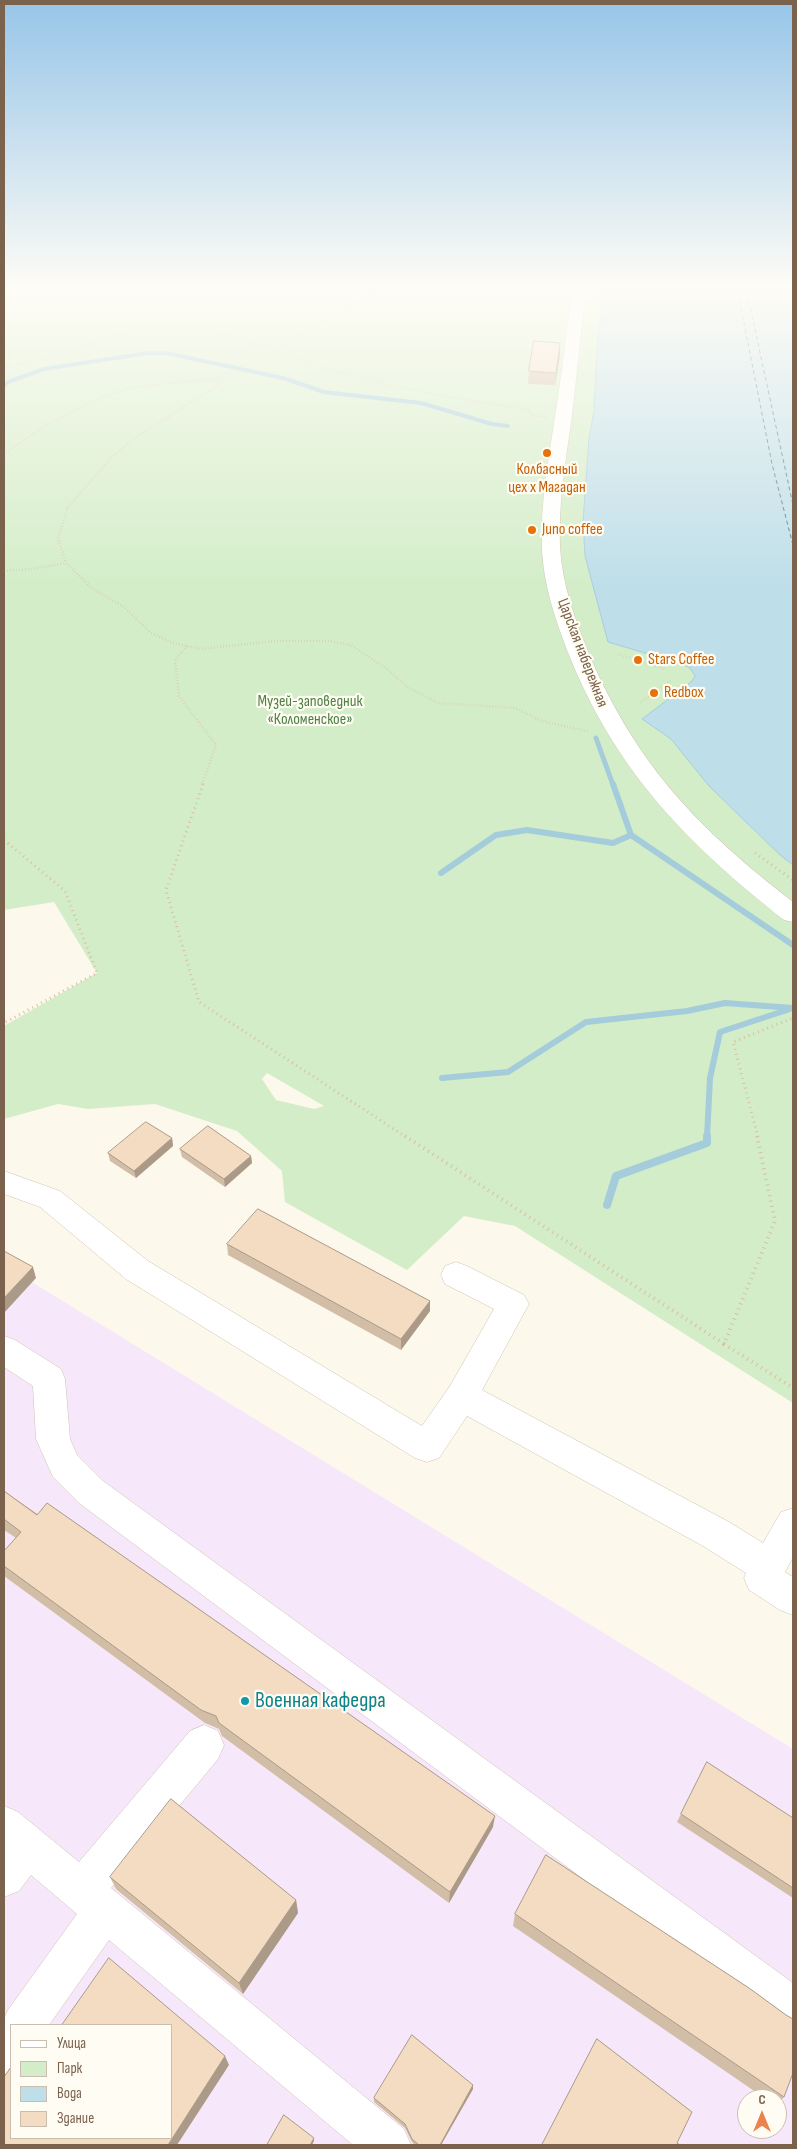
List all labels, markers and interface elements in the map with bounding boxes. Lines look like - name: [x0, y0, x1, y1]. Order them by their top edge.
- marker: Колбасный цех x Магадан: [541, 447, 553, 459]
- place label: Колбасный цех x Магадан: [508, 460, 586, 498]
- place label: Juno coffee: [542, 520, 603, 540]
- marker: Juno coffee: [526, 524, 538, 536]
- street label: Царская набережная: [552, 596, 612, 710]
- place label: Stars Coffee: [648, 650, 714, 670]
- marker: Stars Coffee: [632, 654, 644, 666]
- place label: Redbox: [664, 683, 703, 703]
- marker: Redbox: [648, 687, 660, 699]
- park label: Музей-заповедник «Коломенское»: [258, 692, 362, 730]
- place label: Военная кафедра: [255, 1688, 386, 1714]
- marker: Военная кафедра: [239, 1695, 251, 1707]
- legend: [10, 2024, 172, 2139]
- text: Улица: [57, 2034, 86, 2053]
- text: Парк: [57, 2059, 82, 2078]
- text: Вода: [57, 2084, 82, 2103]
- north arrow: [737, 2089, 787, 2139]
- text: С: [758, 2091, 766, 2108]
- text: Здание: [57, 2109, 94, 2128]

